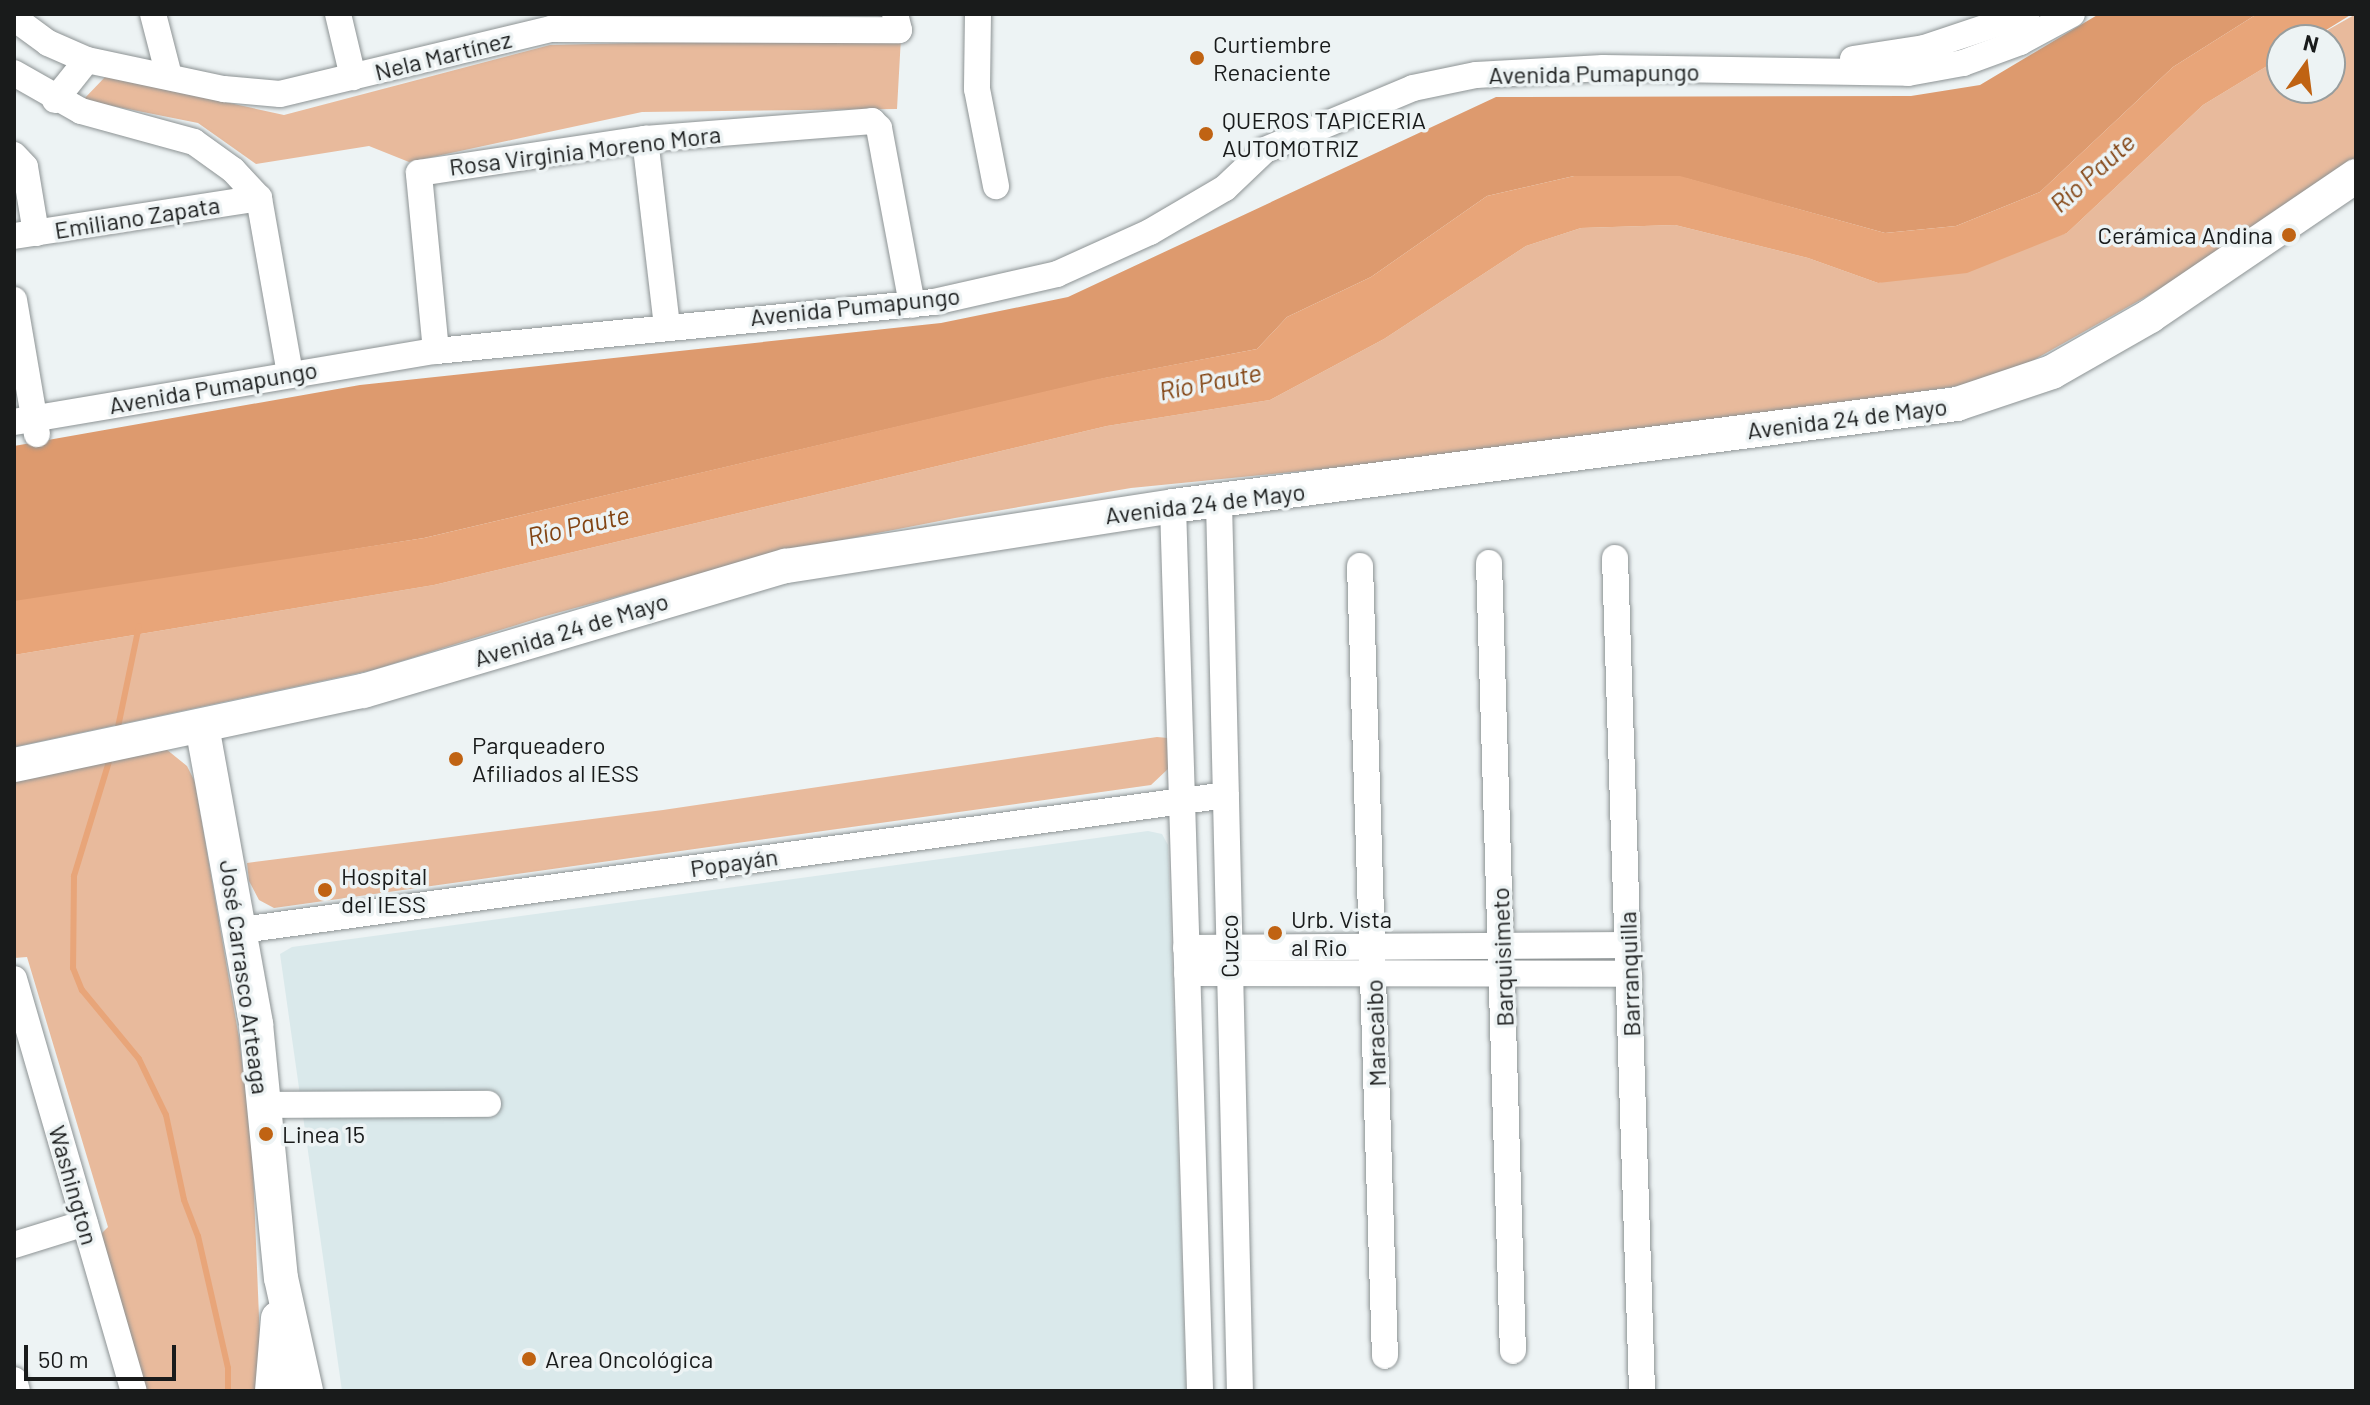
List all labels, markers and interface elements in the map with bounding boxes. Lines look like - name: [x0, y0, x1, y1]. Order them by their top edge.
- street label: Nela Martínez: [372, 24, 514, 86]
- north arrow: [2266, 24, 2346, 104]
- text: N: [2301, 28, 2322, 57]
- place label: Curtiembre Renaciente: [1213, 30, 1331, 86]
- marker: Curtiembre Renaciente: [1188, 49, 1206, 67]
- street label: Avenida Pumapungo: [1488, 57, 1700, 89]
- place label: QUEROS TAPICERIA AUTOMOTRIZ: [1222, 106, 1426, 162]
- street label: Rosa Virginia Moreno Mora: [447, 119, 723, 181]
- marker: QUEROS TAPICERIA AUTOMOTRIZ: [1197, 125, 1215, 143]
- water label: Río Paute: [2043, 126, 2141, 218]
- street label: Emiliano Zapata: [52, 190, 222, 244]
- place label: Cerámica Andina: [2097, 221, 2273, 249]
- marker: Cerámica Andina: [2280, 226, 2298, 244]
- street label: Avenida Pumapungo: [749, 281, 961, 331]
- street label: Avenida Pumapungo: [107, 354, 319, 420]
- water label: Río Paute: [1156, 356, 1264, 406]
- street label: Avenida 24 de Mayo: [1745, 391, 1949, 445]
- street label: Avenida 24 de Mayo: [1103, 476, 1307, 530]
- water label: Río Paute: [524, 498, 632, 552]
- street label: Avenida 24 de Mayo: [470, 586, 672, 672]
- place label: Parqueadero Afiliados al IESS: [472, 731, 639, 787]
- marker: Parqueadero Afiliados al IESS: [447, 750, 465, 768]
- street label: Popayán: [688, 842, 780, 882]
- street label: José Carrasco Arteaga: [214, 858, 276, 1096]
- place label: Hospital del IESS: [341, 862, 427, 918]
- marker: Hospital del IESS: [316, 881, 334, 899]
- street label: Barquisimeto: [1485, 887, 1519, 1027]
- place label: Urb. Vista al Rio: [1291, 905, 1392, 961]
- street label: Barranquilla: [1612, 911, 1646, 1037]
- street label: Cuzco: [1214, 914, 1244, 978]
- marker: Urb. Vista al Rio: [1266, 924, 1284, 942]
- street label: Maracaibo: [1359, 979, 1391, 1087]
- place label: Linea 15: [282, 1120, 365, 1148]
- street label: Washington: [43, 1122, 105, 1248]
- marker: Linea 15: [257, 1125, 275, 1143]
- scale bar: [28, 1329, 180, 1379]
- text: 50 m: [38, 1344, 89, 1373]
- place label: Area Oncológica: [545, 1345, 713, 1373]
- marker: Area Oncológica: [520, 1350, 538, 1368]

